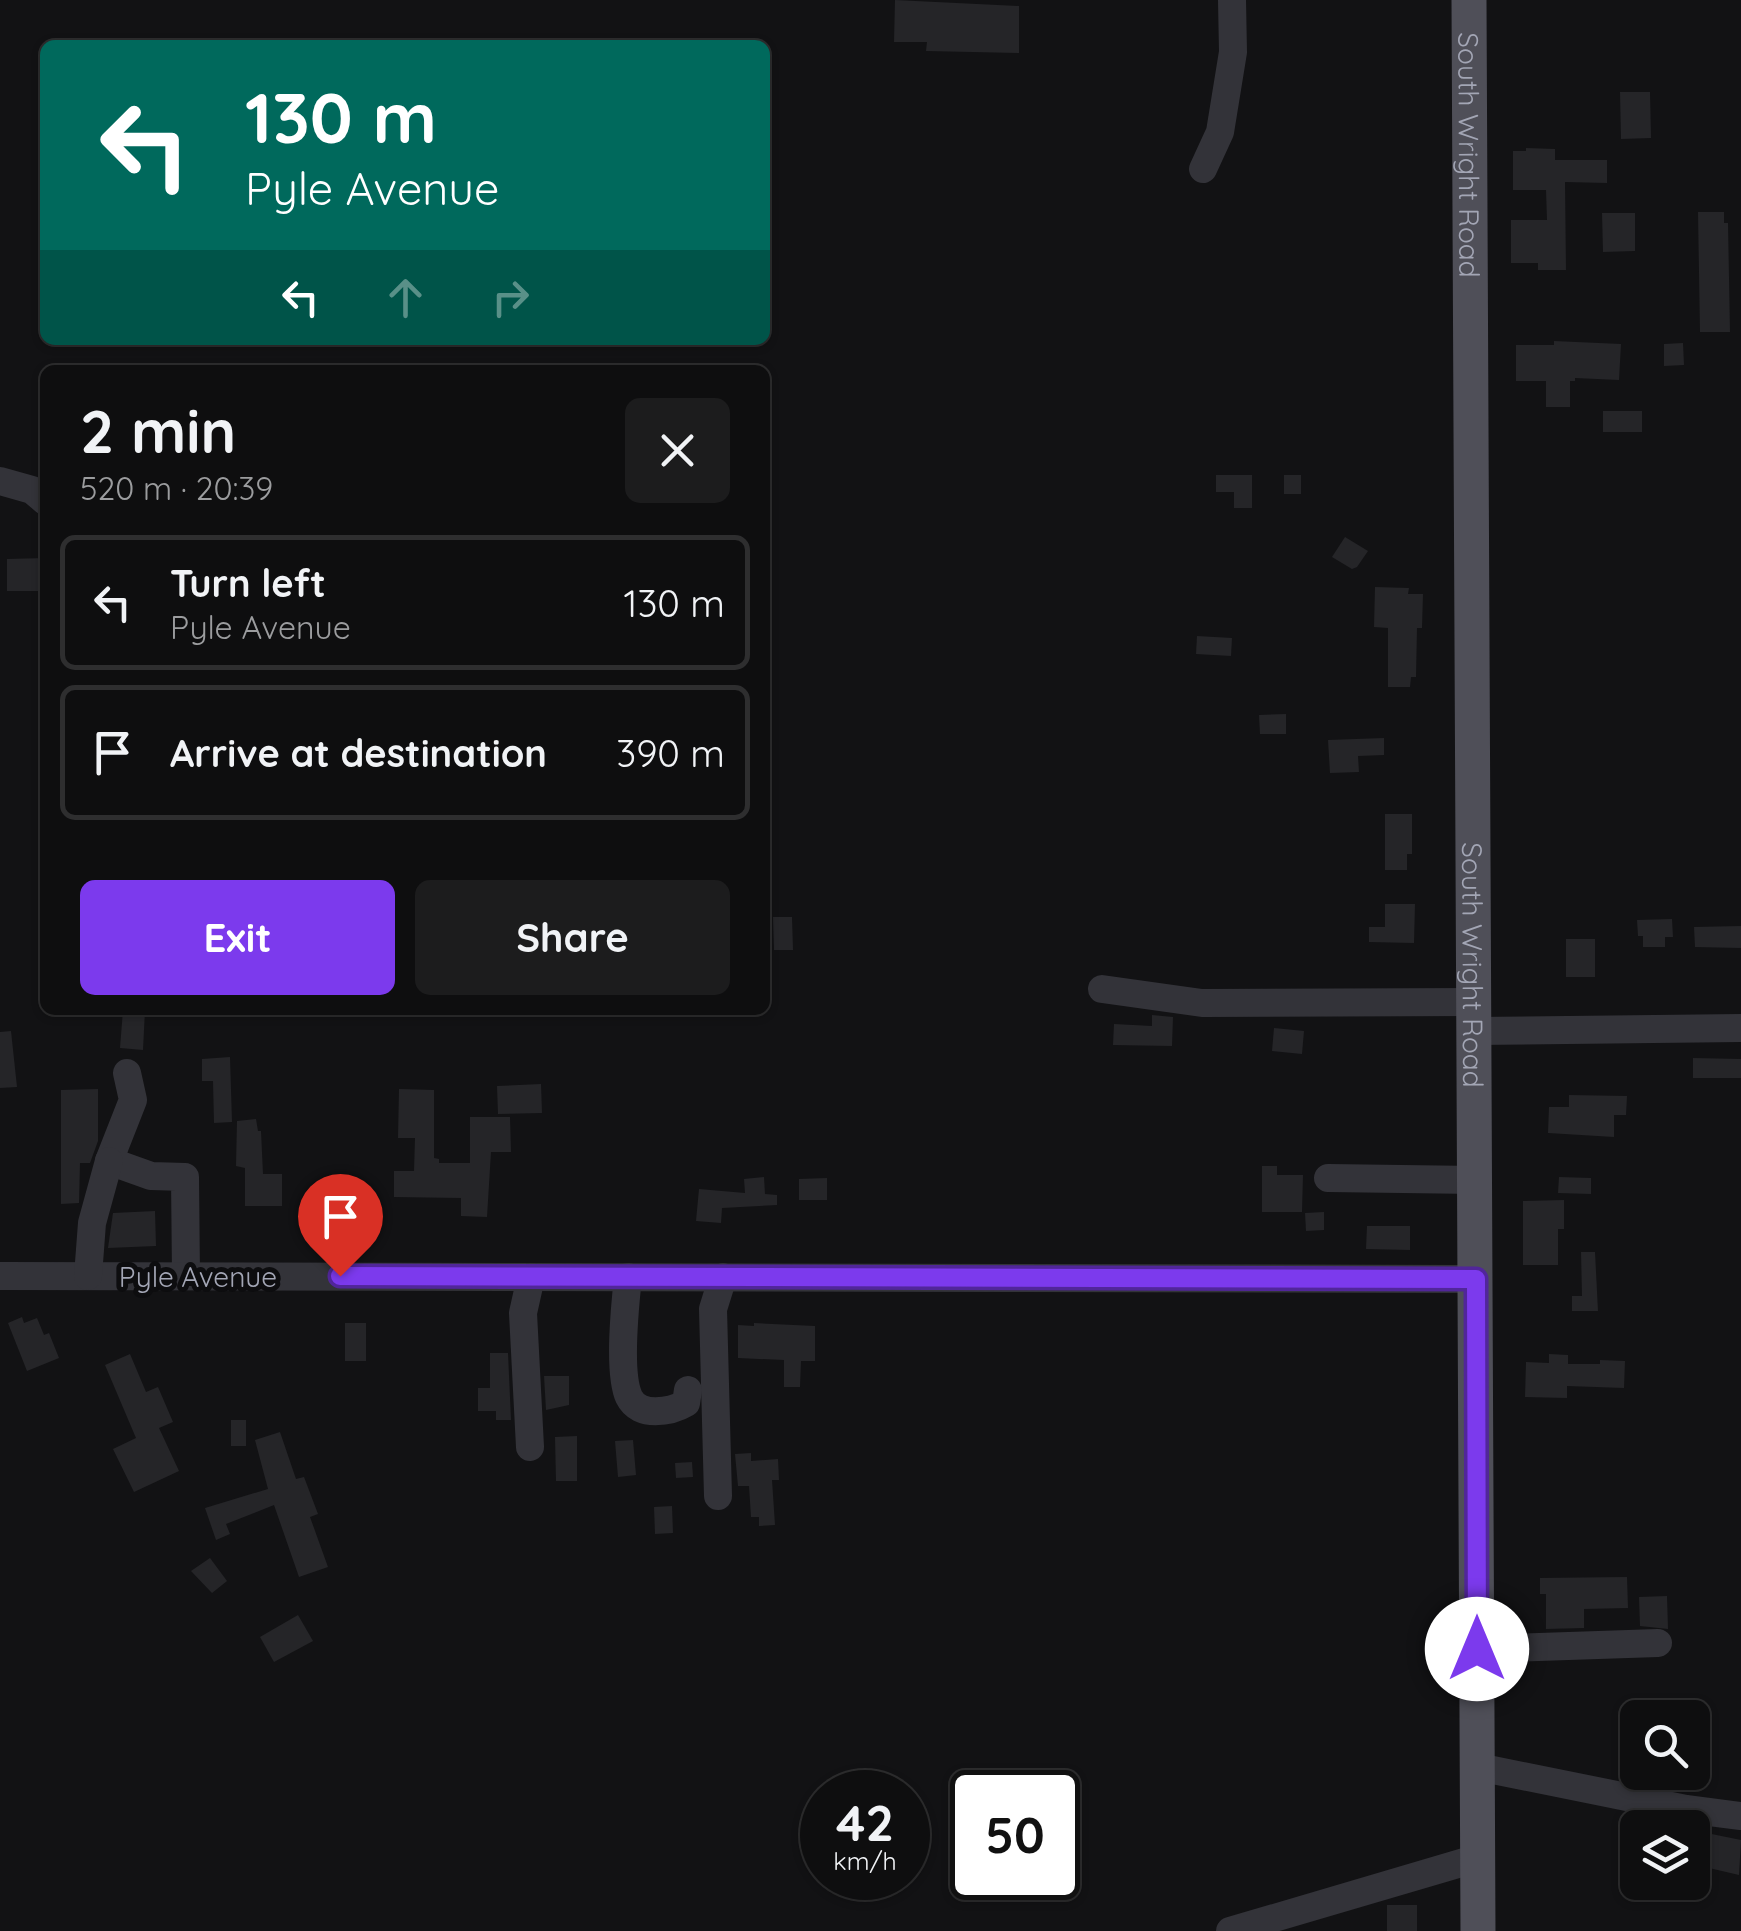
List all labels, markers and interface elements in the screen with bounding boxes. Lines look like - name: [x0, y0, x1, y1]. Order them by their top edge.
- street label: South Wright Road: [1452, 32, 1488, 278]
- text: 130 m: [245, 73, 437, 161]
- icon: left: [80, 80, 210, 210]
- text: Pyle Avenue: [245, 160, 499, 216]
- icon: left: [273, 270, 328, 325]
- icon: ahead: [378, 270, 433, 325]
- icon: right: [483, 270, 538, 325]
- text: 2 min: [80, 393, 236, 468]
- button: close: [625, 398, 730, 503]
- text: 520 m · 20:39: [80, 468, 273, 508]
- text: Turn left: [170, 559, 326, 607]
- icon: left: [85, 575, 140, 630]
- text: 130 m: [623, 579, 725, 627]
- text: Pyle Avenue: [170, 607, 351, 647]
- icon: arrive: [85, 725, 140, 780]
- text: Arrive at destination: [170, 729, 547, 777]
- text: 390 m: [616, 729, 725, 777]
- street label: South Wright Road: [1455, 842, 1492, 1088]
- button: Exit: [80, 880, 395, 995]
- button: Share: [415, 880, 730, 995]
- pin: [298, 1174, 383, 1277]
- icon: arrive: [313, 1189, 368, 1244]
- street label: Pyle Avenue: [119, 1259, 277, 1294]
- position arrow: [1425, 1597, 1529, 1701]
- map controls: [1620, 1700, 1710, 1900]
- button: search: [1620, 1700, 1710, 1790]
- speed limit sign: 50: [950, 1770, 1080, 1900]
- text: 42: [836, 1791, 894, 1854]
- button: layers: [1620, 1810, 1710, 1900]
- text: km/h: [833, 1845, 897, 1876]

